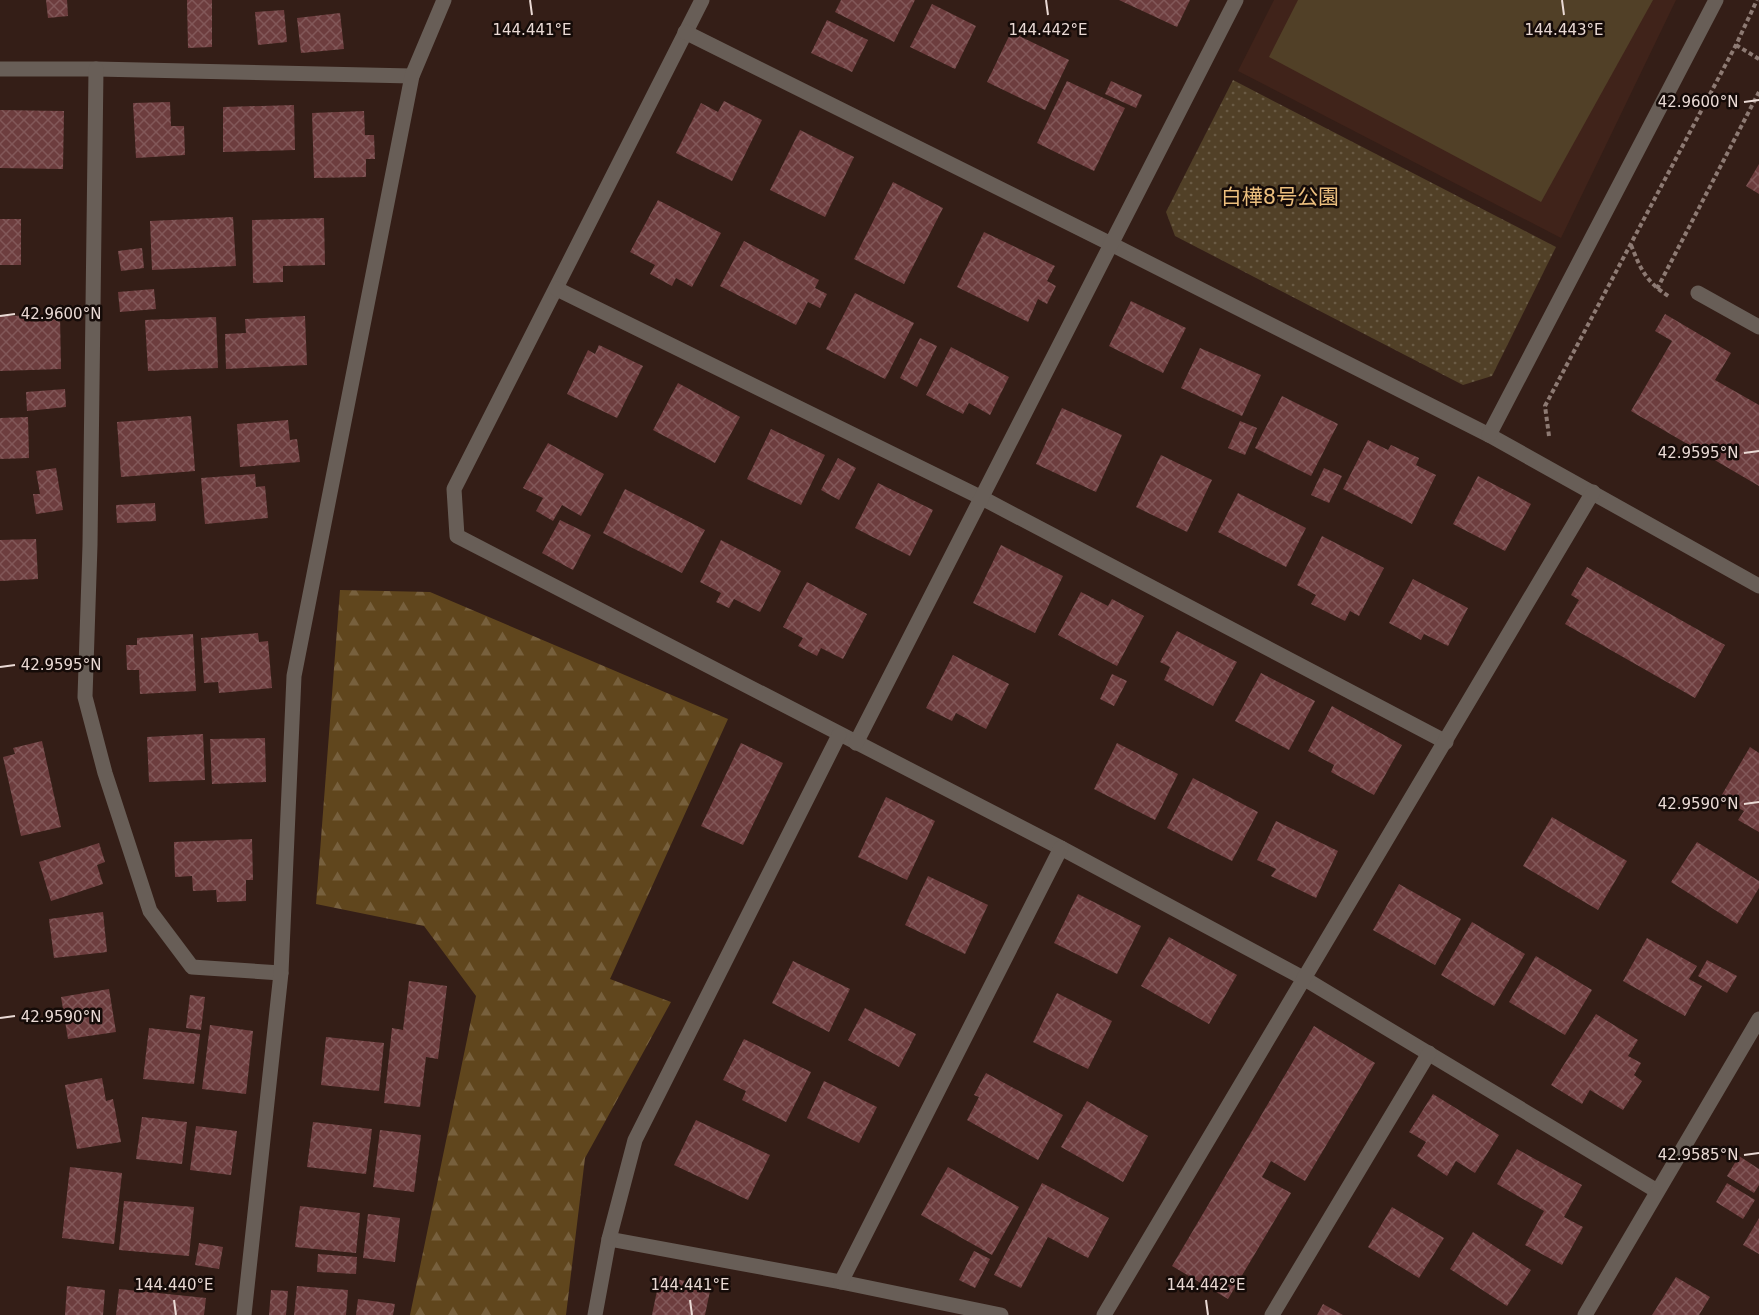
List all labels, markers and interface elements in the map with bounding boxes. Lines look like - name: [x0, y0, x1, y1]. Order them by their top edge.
- text: 144.441°E: [492, 21, 572, 39]
- text: 144.442°E: [1008, 21, 1088, 39]
- text: 144.443°E: [1524, 21, 1604, 39]
- text: 42.9600°N: [1658, 93, 1738, 111]
- park label: 白樺8号公園: [1221, 185, 1339, 209]
- text: 42.9600°N: [21, 305, 101, 323]
- text: 42.9595°N: [1658, 444, 1738, 462]
- text: 42.9595°N: [21, 656, 101, 674]
- text: 42.9590°N: [1658, 795, 1738, 813]
- text: 42.9590°N: [21, 1008, 101, 1026]
- text: 42.9585°N: [1658, 1146, 1738, 1164]
- text: 144.440°E: [134, 1276, 214, 1294]
- text: 144.441°E: [650, 1276, 730, 1294]
- text: 144.442°E: [1166, 1276, 1246, 1294]

